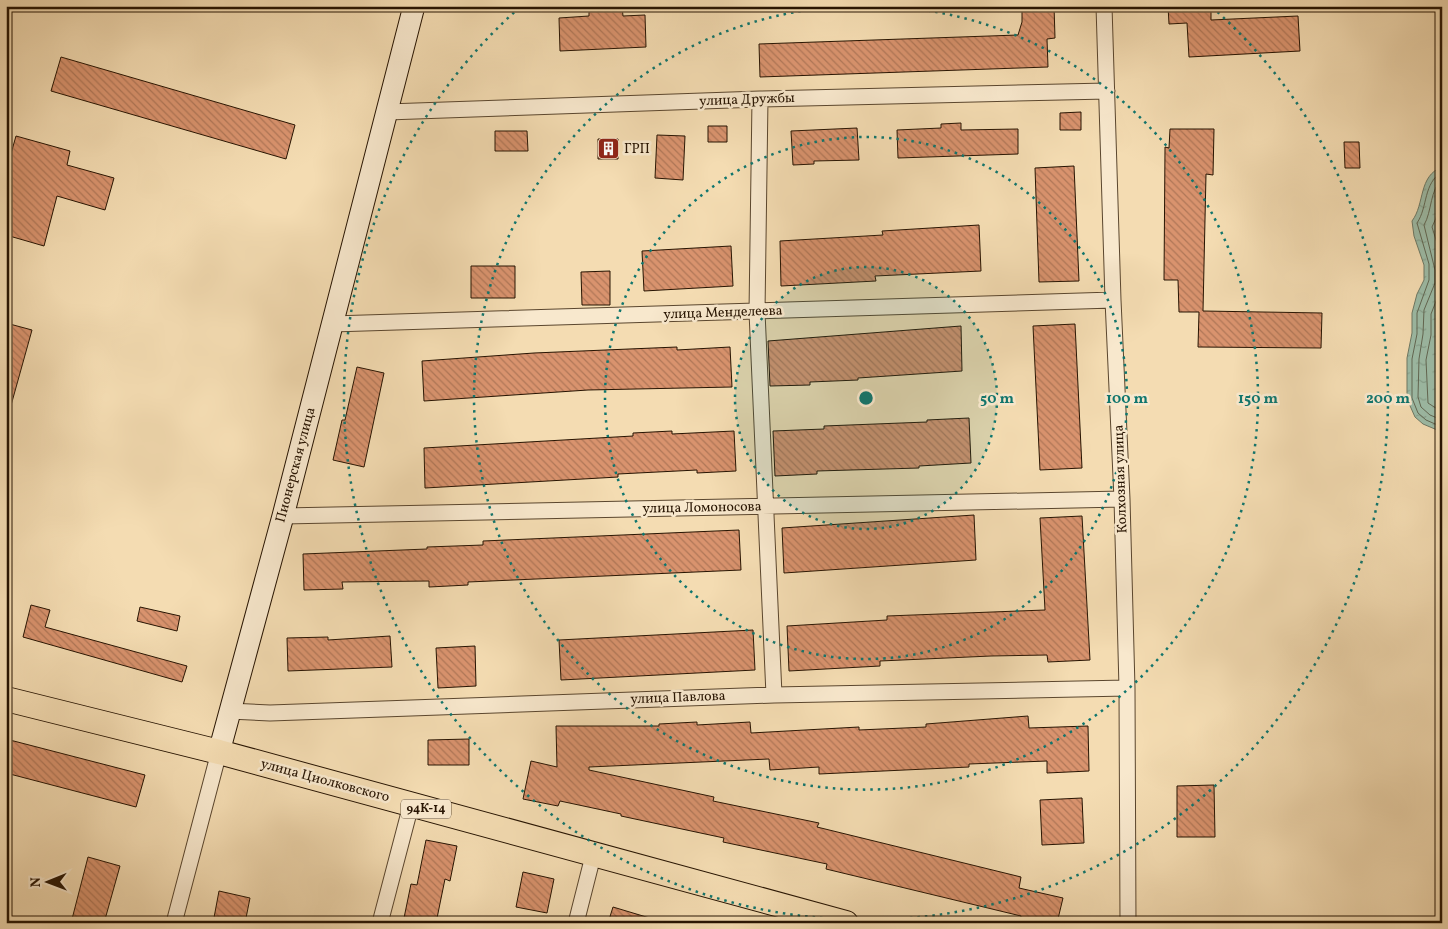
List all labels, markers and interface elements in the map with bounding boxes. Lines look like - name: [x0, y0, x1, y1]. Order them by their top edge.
- street label: улица Дружбы: [699, 89, 795, 111]
- building icon: ГРП: [596, 137, 620, 161]
- place label: ГРП: [624, 140, 650, 159]
- street label: улица Менделеева: [663, 301, 783, 325]
- centre of rings: [857, 389, 875, 407]
- text: 50 m: [980, 389, 1014, 410]
- text: 100 m: [1106, 389, 1149, 410]
- text: 150 m: [1238, 389, 1278, 410]
- text: 200 m: [1366, 389, 1410, 410]
- street label: Пионерская улица: [271, 405, 321, 525]
- street label: Колхозная улица: [1110, 424, 1132, 534]
- street label: улица Ломоносова: [642, 497, 762, 519]
- street label: улица Павлова: [630, 687, 726, 709]
- street label: улица Циолковского: [258, 755, 392, 807]
- road number: 94К-14: [401, 800, 451, 819]
- north arrow: [22, 856, 72, 906]
- text: N: [27, 877, 46, 887]

